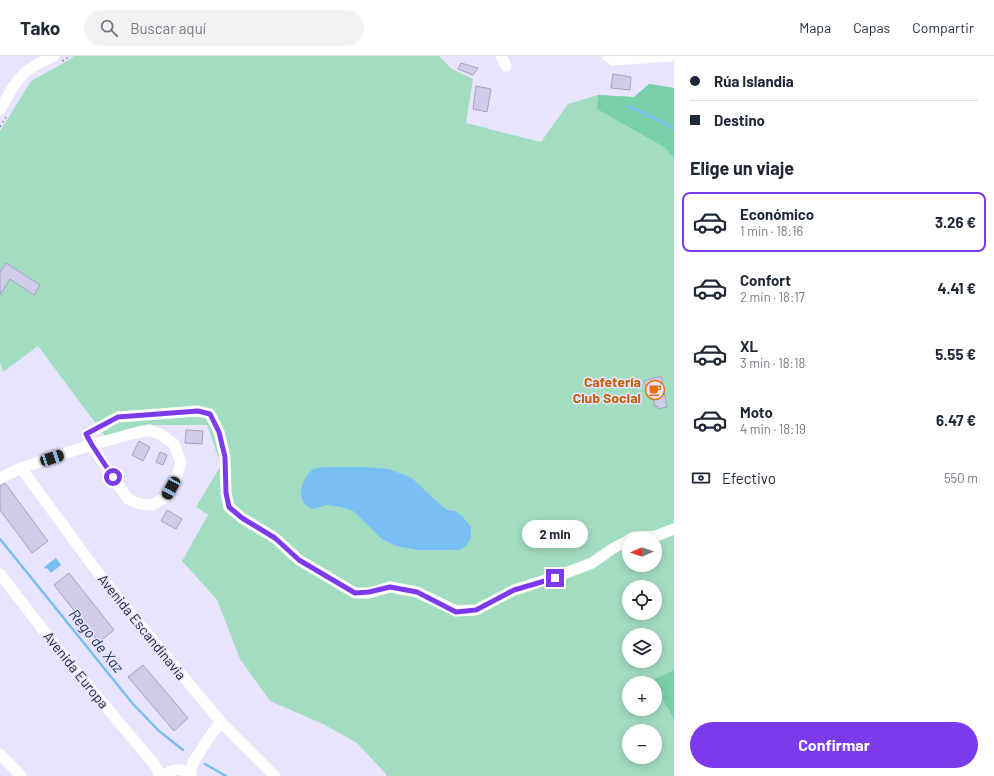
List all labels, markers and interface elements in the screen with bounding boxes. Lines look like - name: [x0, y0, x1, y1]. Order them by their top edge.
- search box: [84, 10, 364, 46]
- text: Tako: [20, 16, 60, 39]
- icon: search: [98, 17, 120, 39]
- text: Buscar aquí: [130, 19, 206, 37]
- text: Mapa: [799, 19, 831, 36]
- text: Capas: [853, 19, 890, 36]
- text: Compartir: [912, 19, 974, 36]
- text: Rúa Islandia: [714, 72, 794, 90]
- text: Destino: [714, 111, 765, 129]
- text: Elige un viaje: [690, 157, 794, 179]
- icon: car: [692, 204, 728, 240]
- text: Económico: [740, 205, 814, 223]
- text: 3.26 €: [935, 213, 976, 231]
- text: 1 min · 18:16: [740, 223, 803, 239]
- icon: car: [692, 270, 728, 306]
- text: Confort: [740, 271, 791, 289]
- text: 4.41 €: [937, 279, 976, 297]
- text: 2 min · 18:17: [740, 289, 805, 305]
- icon: car: [692, 336, 728, 372]
- text: XL: [740, 337, 758, 355]
- text: 5.55 €: [935, 345, 976, 363]
- text: 3 min · 18:18: [740, 355, 805, 371]
- place label: Cafetería Club Social: [573, 373, 641, 406]
- cafe icon: Cafetería Club Social: [644, 379, 666, 401]
- icon: car: [692, 402, 728, 438]
- text: Moto: [740, 403, 773, 421]
- text: 6.47 €: [936, 411, 976, 429]
- text: 4 min · 18:19: [740, 421, 806, 437]
- car: [39, 449, 65, 467]
- icon: cash: [690, 467, 712, 489]
- route start: [104, 468, 122, 486]
- text: Efectivo: [722, 469, 776, 487]
- text: 550 m: [944, 470, 978, 486]
- car: [160, 475, 182, 501]
- callout: 2 min: [522, 520, 588, 548]
- text: 2 min: [539, 526, 571, 542]
- north arrow: [622, 532, 662, 572]
- map controls: [622, 532, 662, 764]
- route end: [546, 569, 564, 587]
- street label: Avenida Escandinavia: [95, 570, 190, 683]
- button: locate: [622, 580, 662, 620]
- water label: Rego de Xaz: [66, 605, 128, 676]
- street label: Avenida Europa: [40, 628, 113, 712]
- button: layers: [622, 628, 662, 668]
- button: +: [622, 676, 662, 716]
- button: Confirmar: [690, 722, 978, 768]
- button: −: [622, 724, 662, 764]

